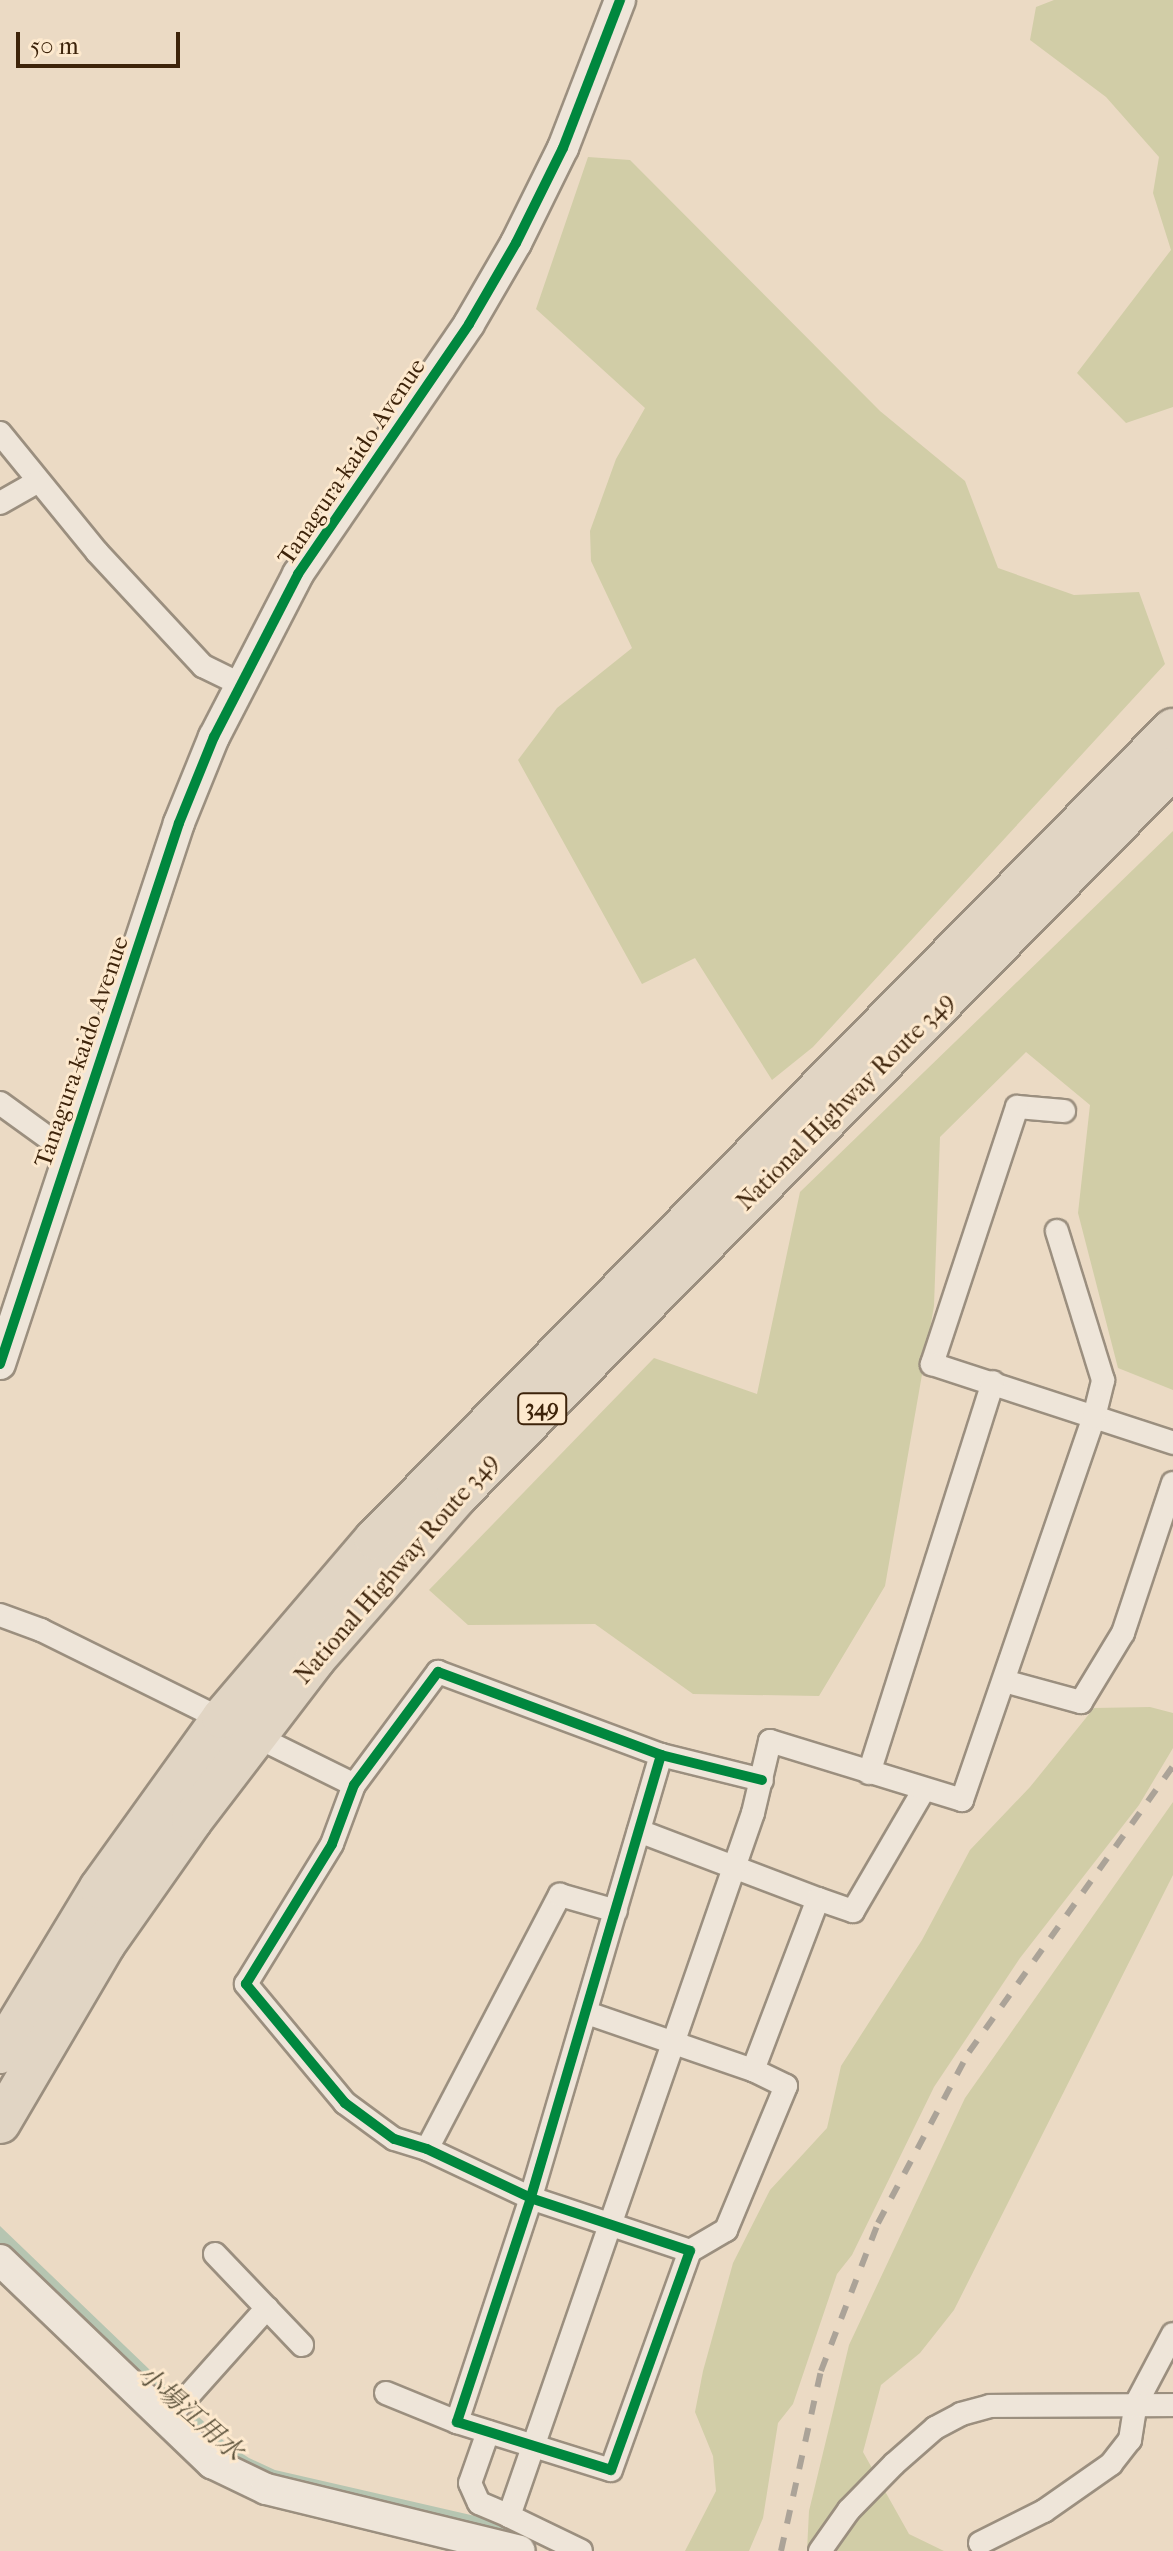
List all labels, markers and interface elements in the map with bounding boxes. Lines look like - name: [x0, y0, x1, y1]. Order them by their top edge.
- scale bar: [20, 16, 184, 66]
- text: 50 m: [30, 32, 79, 60]
- street label: Tanagura-kaido Avenue: [272, 353, 432, 571]
- street label: Tanagura-kaido Avenue: [29, 933, 135, 1171]
- street label: National Highway Route 349: [731, 987, 961, 1217]
- road number: 349: [516, 1391, 568, 1427]
- street label: National Highway Route 349: [289, 1448, 505, 1690]
- water label: 小場江用水: [131, 2359, 249, 2467]

